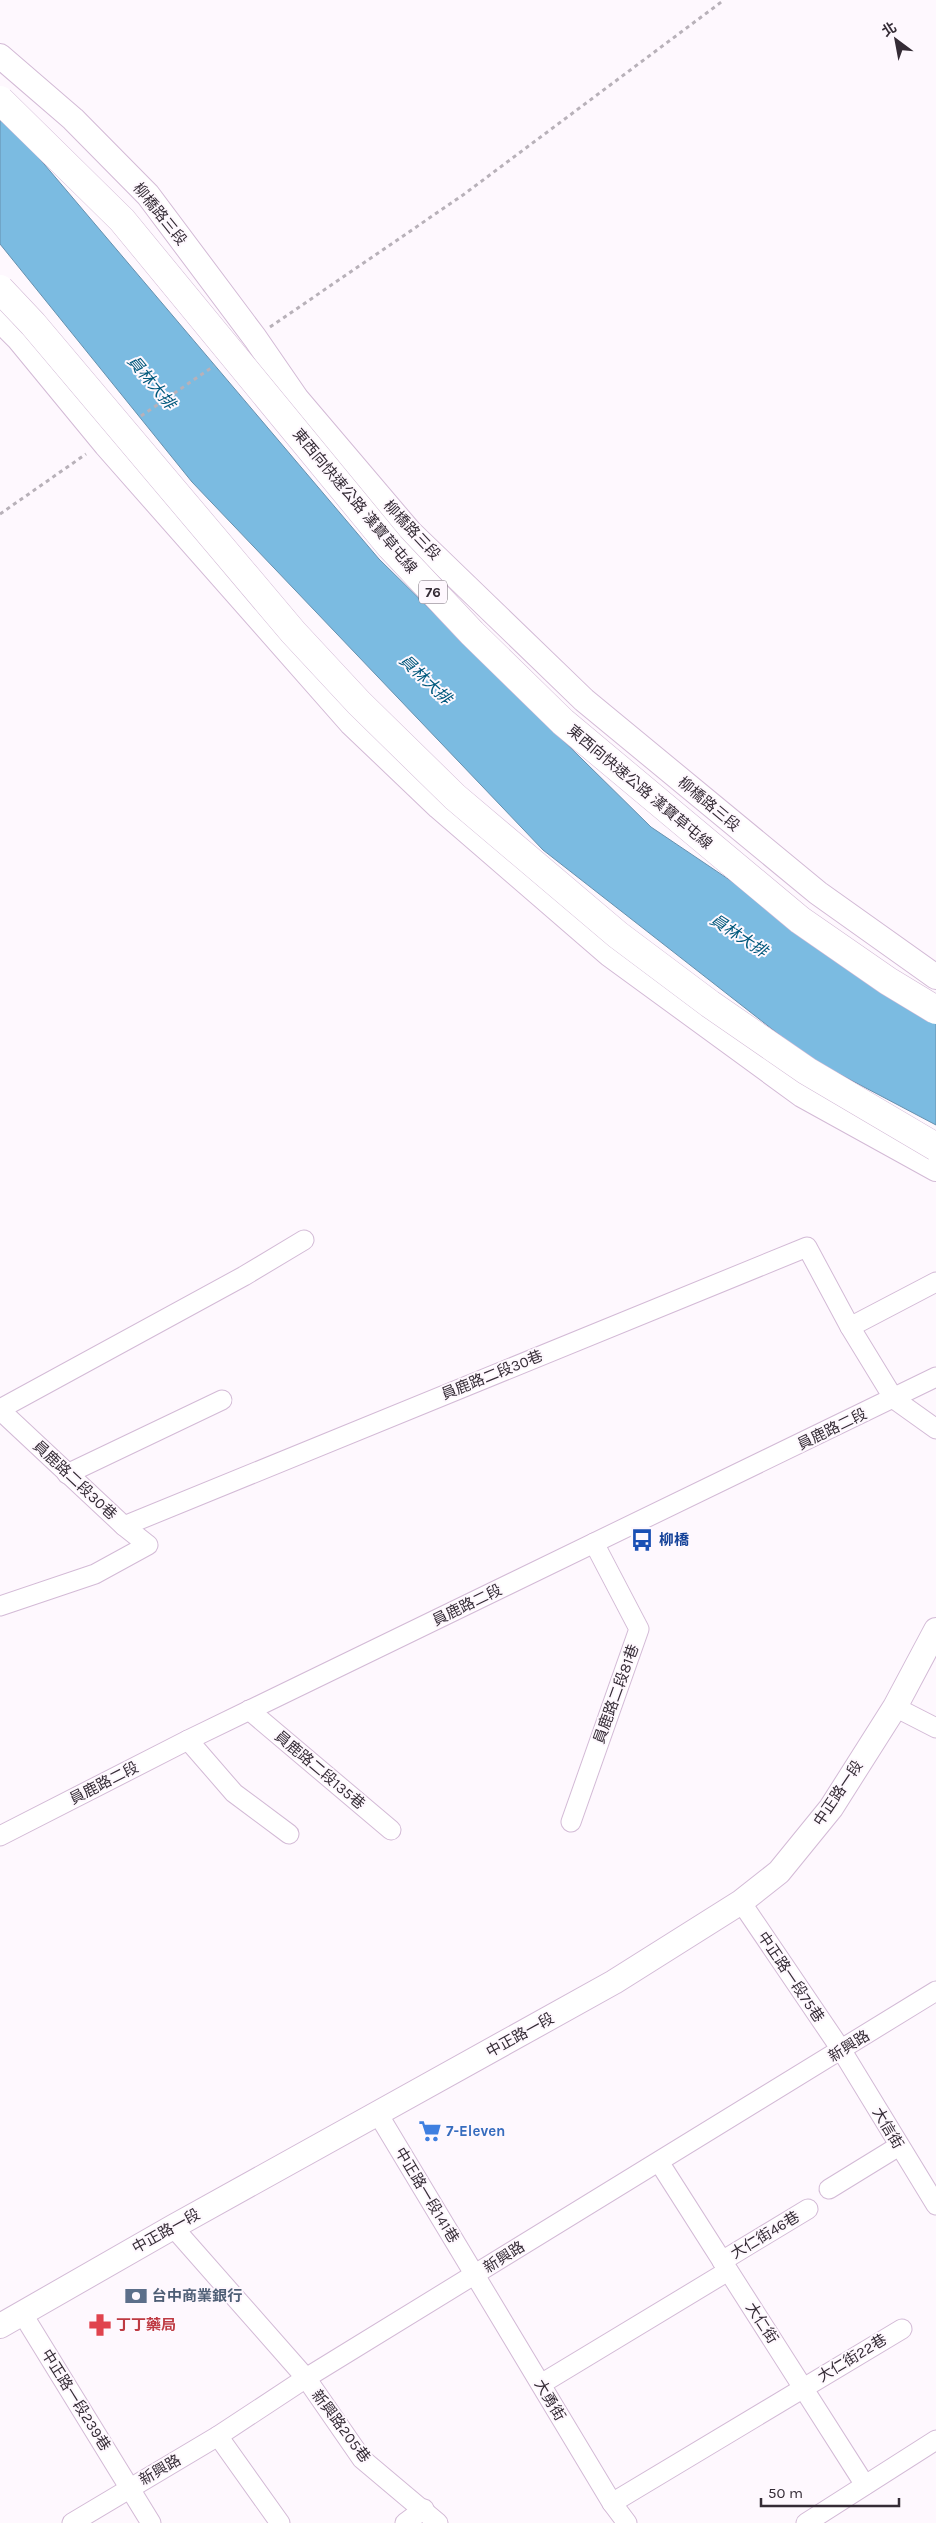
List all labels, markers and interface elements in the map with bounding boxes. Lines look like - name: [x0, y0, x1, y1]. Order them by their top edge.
- north arrow: [871, 15, 921, 65]
- text: 北: [879, 18, 900, 40]
- street label: 柳橋路三段: [129, 179, 191, 249]
- water label: 員林大排: [124, 352, 181, 414]
- street label: 東西向快速公路 漢寶草屯線: [289, 425, 421, 577]
- street label: 柳橋路三段: [380, 496, 444, 564]
- road number: 76: [419, 580, 447, 604]
- water label: 員林大排: [396, 651, 457, 709]
- street label: 東西向快速公路 漢寶草屯線: [564, 721, 716, 853]
- street label: 柳橋路三段: [674, 773, 744, 835]
- water label: 員林大排: [707, 910, 772, 962]
- street label: 員鹿路二段30巷: [439, 1346, 545, 1404]
- street label: 員鹿路二段: [794, 1404, 870, 1454]
- street label: 員鹿路二段30巷: [29, 1437, 121, 1523]
- bus stop icon: 柳橋: [629, 1527, 655, 1553]
- place label: 柳橋: [659, 1531, 690, 1549]
- street label: 員鹿路二段: [429, 1580, 505, 1630]
- street label: 員鹿路二段81巷: [590, 1642, 642, 1746]
- street label: 員鹿路二段135巷: [271, 1727, 369, 1813]
- street label: 中正路一段: [810, 1757, 866, 1829]
- street label: 員鹿路二段: [66, 1758, 142, 1808]
- street label: 中正路一段75巷: [754, 1928, 828, 2026]
- street label: 中正路一段: [483, 2009, 557, 2061]
- street label: 新興路: [825, 2026, 873, 2066]
- street label: 大信街: [869, 2104, 907, 2152]
- supermarket icon: 7-Eleven: [417, 2118, 443, 2144]
- place label: 7-Eleven: [446, 2122, 505, 2140]
- street label: 中正路一段141巷: [391, 2144, 463, 2246]
- street label: 中正路一段: [129, 2205, 203, 2257]
- street label: 大仁街46巷: [727, 2207, 803, 2263]
- street label: 新興路: [480, 2237, 528, 2277]
- bank icon: 台中商業銀行: [123, 2283, 149, 2309]
- place label: 台中商業銀行: [152, 2287, 242, 2305]
- street label: 大仁街: [742, 2299, 782, 2347]
- pharmacy icon: 丁丁藥局: [87, 2312, 113, 2338]
- place label: 丁丁藥局: [116, 2316, 176, 2334]
- street label: 大仁街22巷: [814, 2330, 890, 2386]
- street label: 中正路一段239巷: [38, 2346, 114, 2454]
- street label: 大勇街: [531, 2376, 569, 2424]
- street label: 新興路205巷: [308, 2386, 374, 2466]
- street label: 新興路: [136, 2451, 184, 2489]
- scale bar: [761, 2476, 898, 2508]
- text: 50 m: [768, 2484, 803, 2502]

